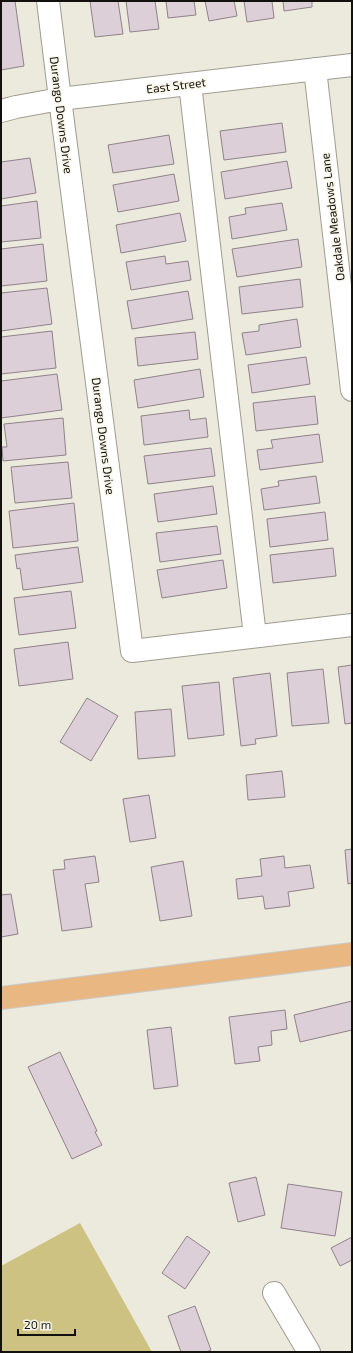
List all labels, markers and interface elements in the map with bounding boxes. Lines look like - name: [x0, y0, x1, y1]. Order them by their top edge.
- street label: Durango Downs Drive: [48, 55, 76, 175]
- street label: East Street: [145, 74, 207, 96]
- street label: Oakdale Meadows Lane: [317, 152, 347, 282]
- street label: Durango Downs Drive: [90, 376, 118, 496]
- scale bar: [18, 1311, 75, 1337]
- text: 20 m: [24, 1317, 51, 1331]

